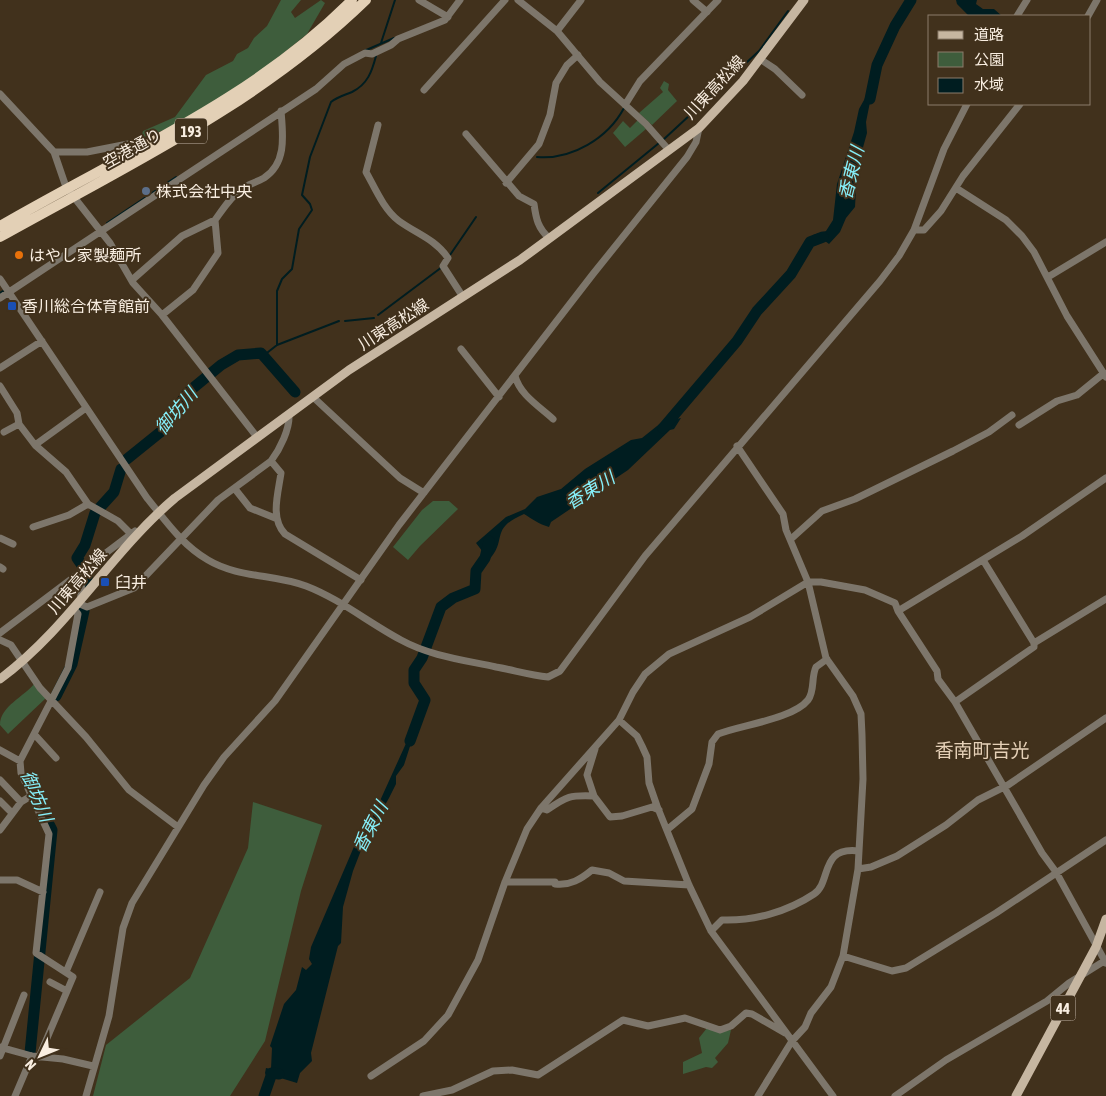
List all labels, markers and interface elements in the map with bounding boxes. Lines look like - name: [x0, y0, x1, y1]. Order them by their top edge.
- legend: [928, 15, 1091, 105]
- text: 道路: [974, 26, 1004, 43]
- text: 公園: [974, 51, 1004, 68]
- street label: 川東高松線: [680, 52, 748, 122]
- text: 水域: [974, 76, 1004, 93]
- road number: 193: [175, 118, 207, 144]
- street label: 空港通り: [100, 125, 164, 171]
- water label: 香東川: [834, 142, 868, 202]
- place label: 株式会社中央: [156, 182, 252, 200]
- marker: 株式会社中央: [140, 185, 152, 197]
- place label: はやし家製麺所: [29, 246, 141, 264]
- marker: はやし家製麺所: [13, 249, 25, 261]
- street label: 川東高松線: [355, 295, 431, 353]
- place label: 香川総合体育館前: [22, 297, 150, 315]
- marker: 香川総合体育館前: [6, 300, 18, 312]
- water label: 御坊川: [151, 382, 203, 438]
- water label: 香東川: [562, 466, 620, 513]
- street label: 川東高松線: [44, 545, 110, 617]
- place label: 臼井: [115, 573, 147, 591]
- marker: 臼井: [99, 576, 111, 588]
- district label: 香南町吉光: [934, 739, 1030, 761]
- water label: 御坊川: [17, 767, 58, 827]
- water label: 香東川: [348, 796, 393, 856]
- road number: 44: [1050, 996, 1076, 1020]
- north arrow: [15, 1031, 65, 1081]
- text: N: [22, 1056, 39, 1073]

